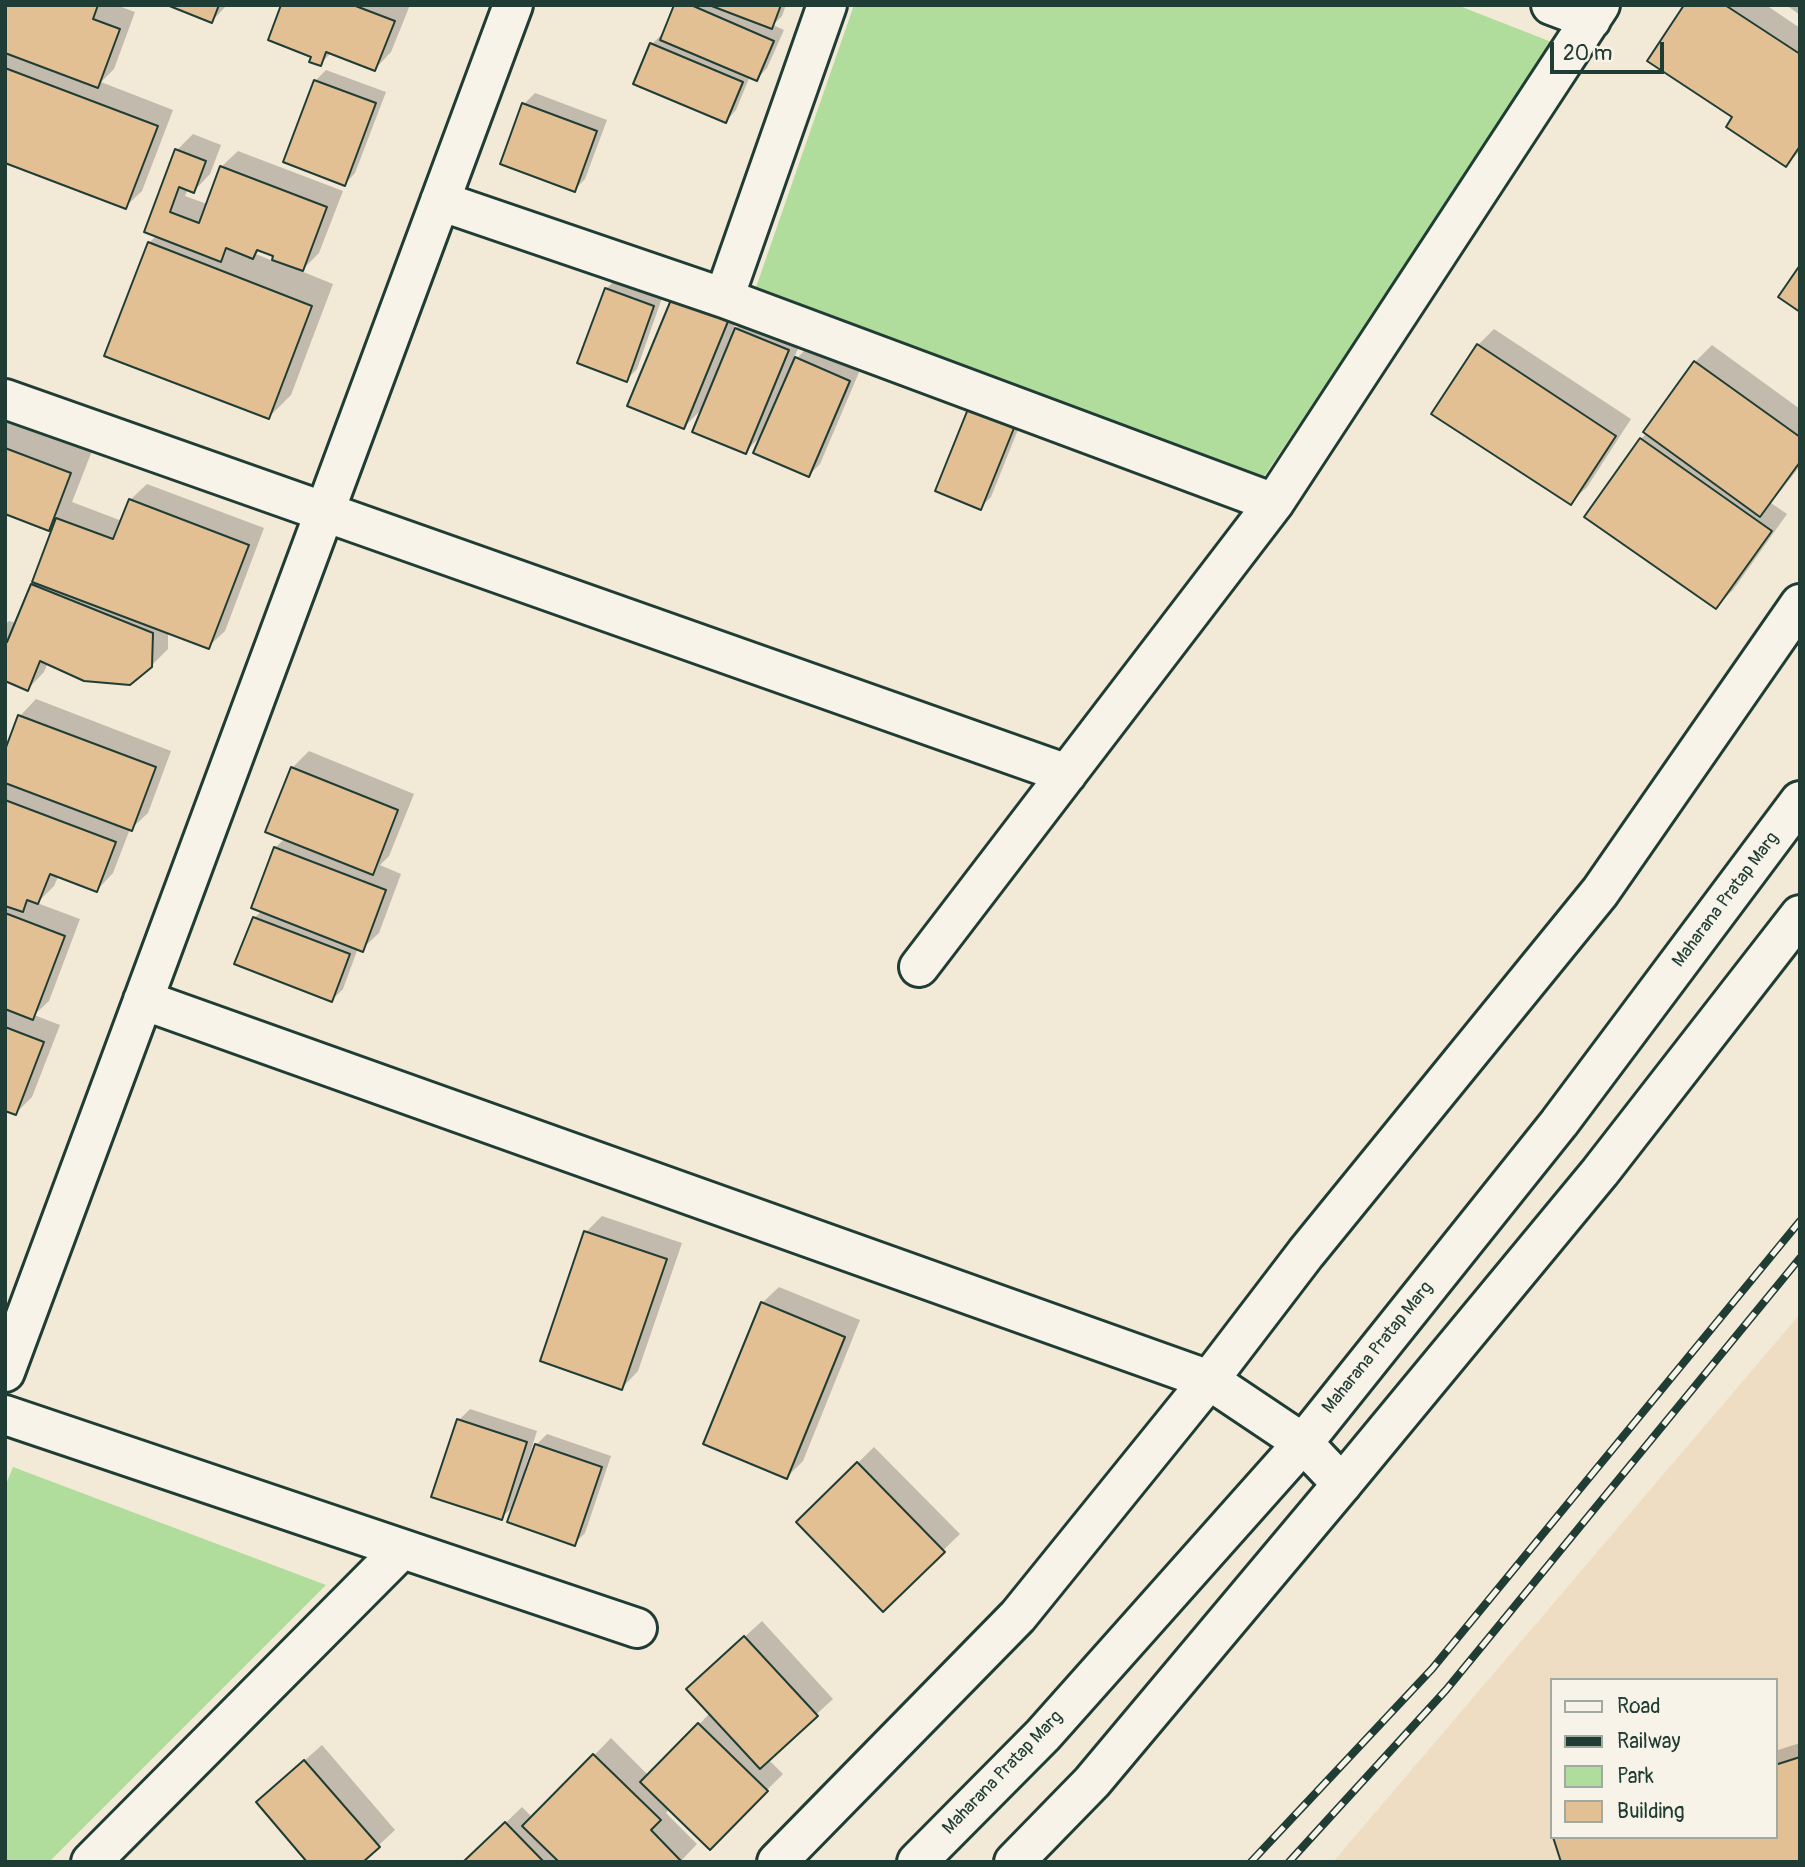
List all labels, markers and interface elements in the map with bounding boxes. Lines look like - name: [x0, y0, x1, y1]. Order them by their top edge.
- scale bar: [1553, 28, 1667, 72]
- text: 20 m: [1563, 40, 1612, 67]
- street label: Maharana Pratap Marg: [1668, 828, 1784, 972]
- street label: Maharana Pratap Marg: [1318, 1278, 1438, 1418]
- legend: [1549, 1678, 1777, 1839]
- text: Road: [1617, 1693, 1661, 1720]
- street label: Maharana Pratap Marg: [938, 1707, 1068, 1839]
- text: Railway: [1617, 1728, 1681, 1755]
- text: Park: [1617, 1763, 1654, 1790]
- text: Building: [1617, 1798, 1684, 1825]

